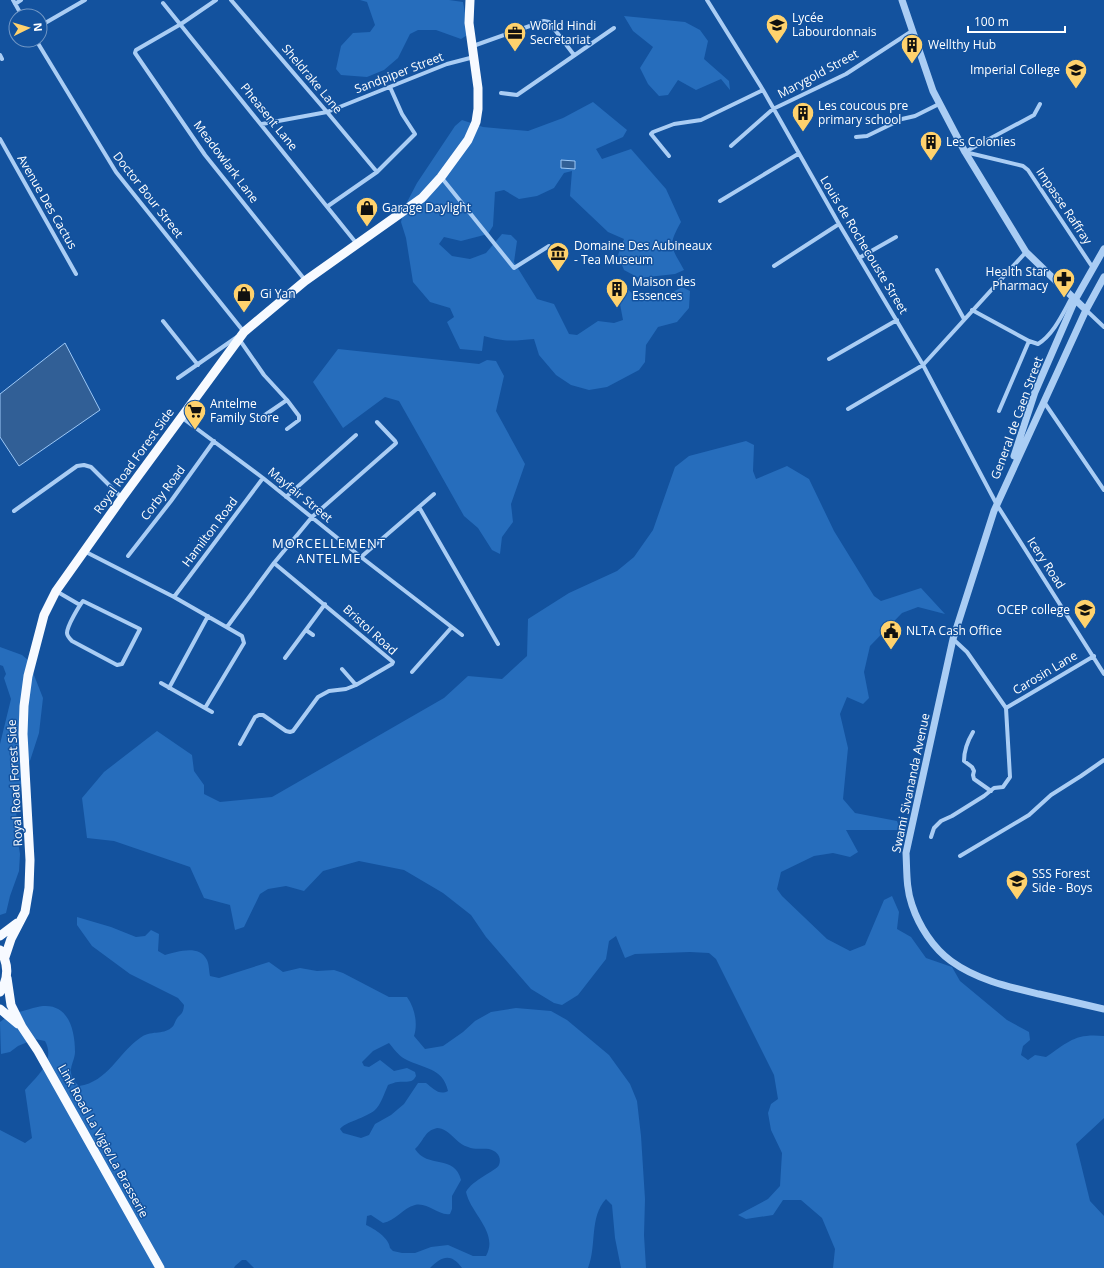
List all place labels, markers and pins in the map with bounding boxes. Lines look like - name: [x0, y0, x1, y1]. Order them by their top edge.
- place label: Lycée Labourdonnais: [792, 9, 877, 40]
- school or university icon: Lycée Labourdonnais: [764, 12, 790, 45]
- place label: World Hindi Secretariat: [530, 17, 596, 48]
- office icon: World Hindi Secretariat: [502, 20, 528, 53]
- building icon: Wellthy Hub: [899, 32, 925, 65]
- place label: Wellthy Hub: [928, 36, 996, 53]
- school or university icon: Imperial College: [1063, 57, 1089, 90]
- place label: Imperial College: [970, 61, 1060, 78]
- place label: Les coucous pre primary school: [818, 97, 909, 128]
- building icon: Les coucous pre primary school: [790, 100, 816, 133]
- building icon: Les Colonies: [918, 129, 944, 162]
- place label: Les Colonies: [946, 133, 1016, 150]
- shop icon: Garage Daylight: [354, 195, 380, 228]
- place label: Garage Daylight: [382, 199, 471, 216]
- place label: Domaine Des Aubineaux - Tea Museum: [574, 237, 713, 268]
- museum icon: Domaine Des Aubineaux - Tea Museum: [545, 240, 571, 273]
- place label: Health Star Pharmacy: [986, 263, 1049, 294]
- pharmacy icon: Health Star Pharmacy: [1051, 266, 1077, 299]
- place label: Maison des Essences: [632, 273, 696, 304]
- building icon: Maison des Essences: [604, 276, 630, 309]
- shop icon: Gi Yan: [231, 281, 257, 314]
- place label: Gi Yan: [260, 285, 296, 302]
- place label: Antelme Family Store: [210, 395, 279, 426]
- supermarket icon: Antelme Family Store: [182, 398, 208, 431]
- school or university icon: OCEP college: [1072, 597, 1098, 630]
- place label: OCEP college: [997, 601, 1070, 618]
- public building icon: NLTA Cash Office: [878, 618, 904, 651]
- place label: NLTA Cash Office: [906, 622, 1002, 639]
- place label: SSS Forest Side - Boys: [1032, 865, 1093, 896]
- school or university icon: SSS Forest Side - Boys: [1004, 868, 1030, 901]

